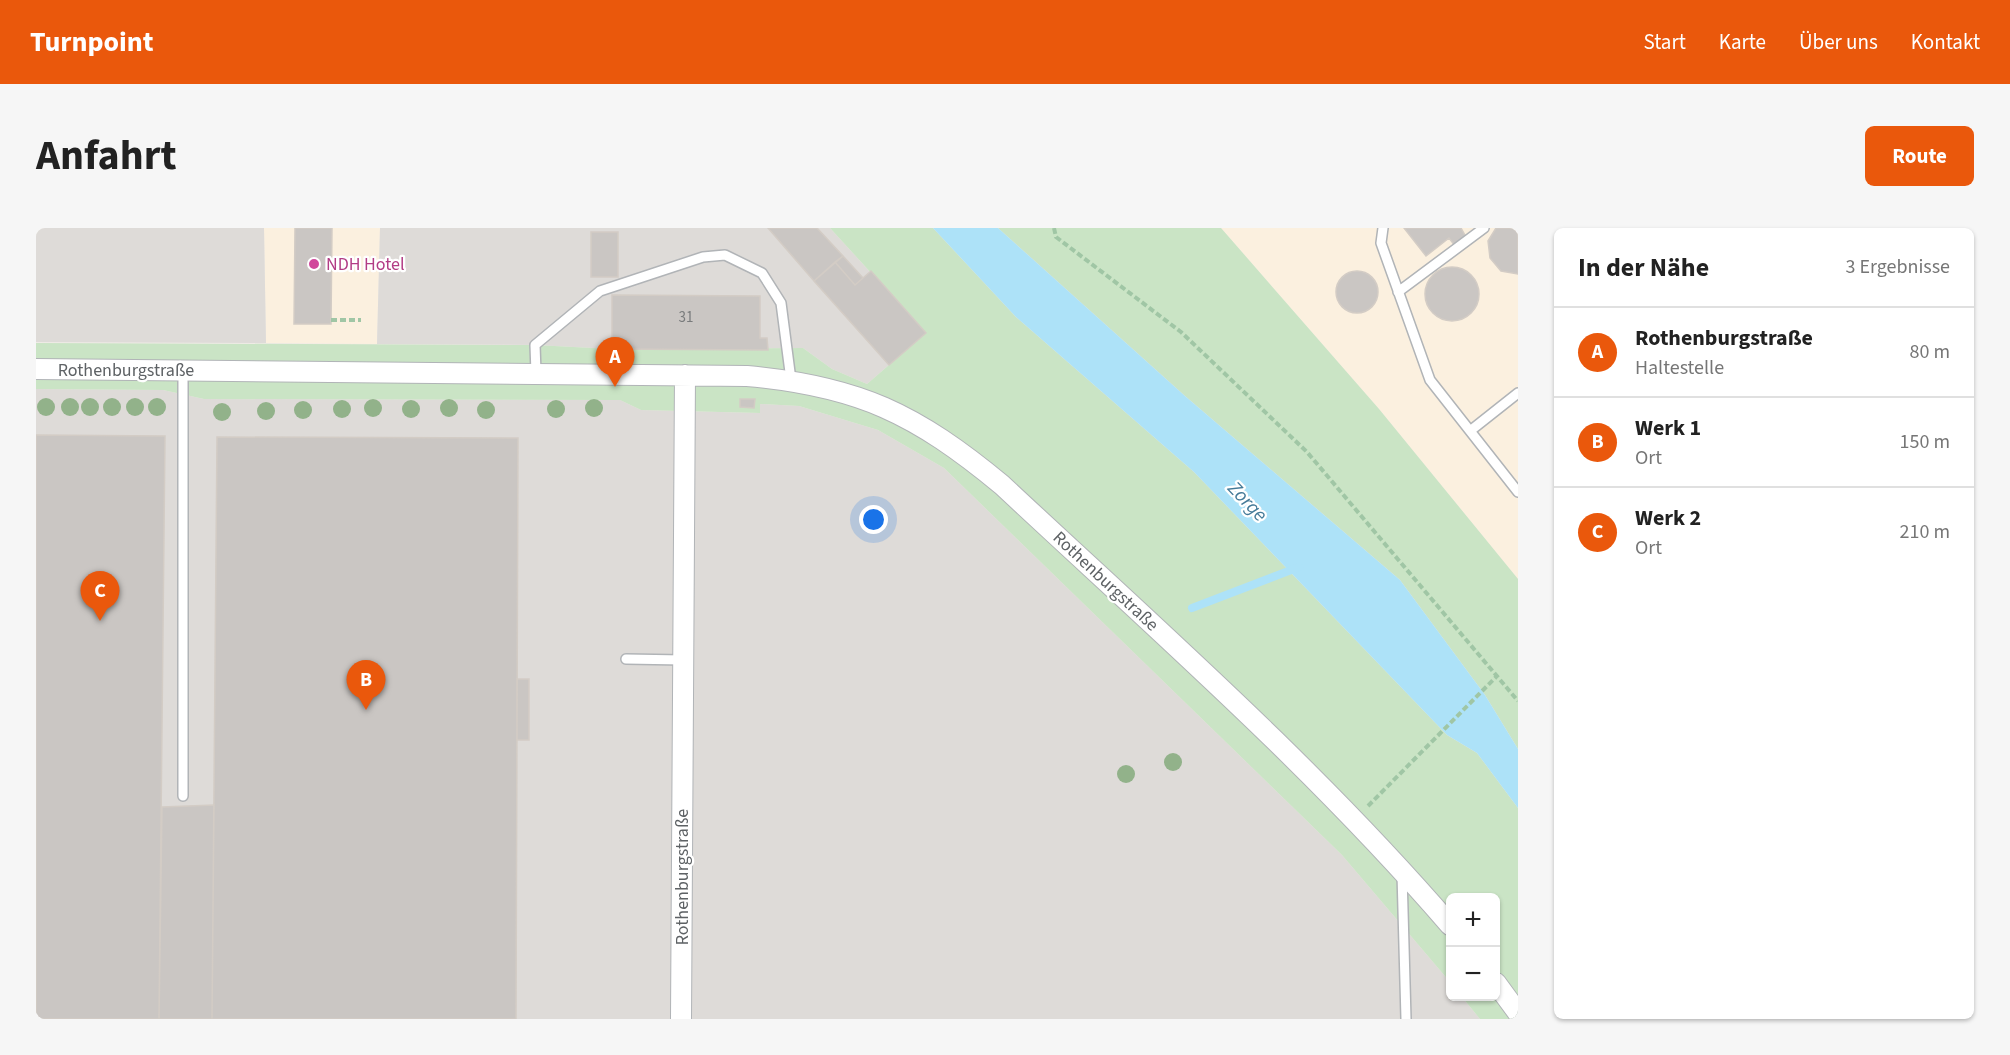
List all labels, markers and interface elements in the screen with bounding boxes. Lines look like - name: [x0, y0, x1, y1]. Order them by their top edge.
- text: Turnpoint: [30, 22, 154, 62]
- text: Start: [1643, 27, 1686, 57]
- text: Karte: [1719, 27, 1766, 57]
- text: Über uns: [1799, 27, 1878, 57]
- text: Kontakt: [1911, 27, 1980, 57]
- text: Anfahrt: [36, 126, 177, 186]
- button: Route: [1865, 126, 1974, 186]
- text: In der Nähe: [1578, 249, 1709, 286]
- place label: NDH Hotel: [326, 252, 405, 277]
- text: 3 Ergebnisse: [1845, 253, 1950, 281]
- marker: NDH Hotel: [307, 257, 321, 271]
- house number: 31: [679, 307, 693, 328]
- text: Rothenburgstraße: [1635, 322, 1813, 354]
- pin: A: [596, 338, 634, 387]
- text: A: [1592, 338, 1603, 366]
- text: 80 m: [1910, 338, 1950, 366]
- text: Haltestelle: [1635, 354, 1724, 382]
- street label: Rothenburgstraße: [58, 358, 194, 383]
- text: Werk 1: [1635, 412, 1701, 444]
- text: B: [1591, 428, 1604, 456]
- text: 150 m: [1900, 428, 1950, 456]
- text: Ort: [1635, 444, 1662, 472]
- water label: Zorge: [1220, 474, 1274, 528]
- text: Werk 2: [1635, 502, 1701, 534]
- your location: [859, 505, 888, 534]
- text: C: [1592, 518, 1603, 546]
- text: 210 m: [1900, 518, 1950, 546]
- street label: Rothenburgstraße: [1047, 526, 1164, 637]
- text: Ort: [1635, 534, 1662, 562]
- pin: C: [80, 572, 120, 621]
- pin: B: [346, 660, 386, 710]
- street label: Rothenburgstraße: [670, 809, 695, 945]
- map controls: [1446, 893, 1500, 1001]
- button: +: [1446, 893, 1500, 947]
- button: −: [1446, 947, 1500, 1001]

